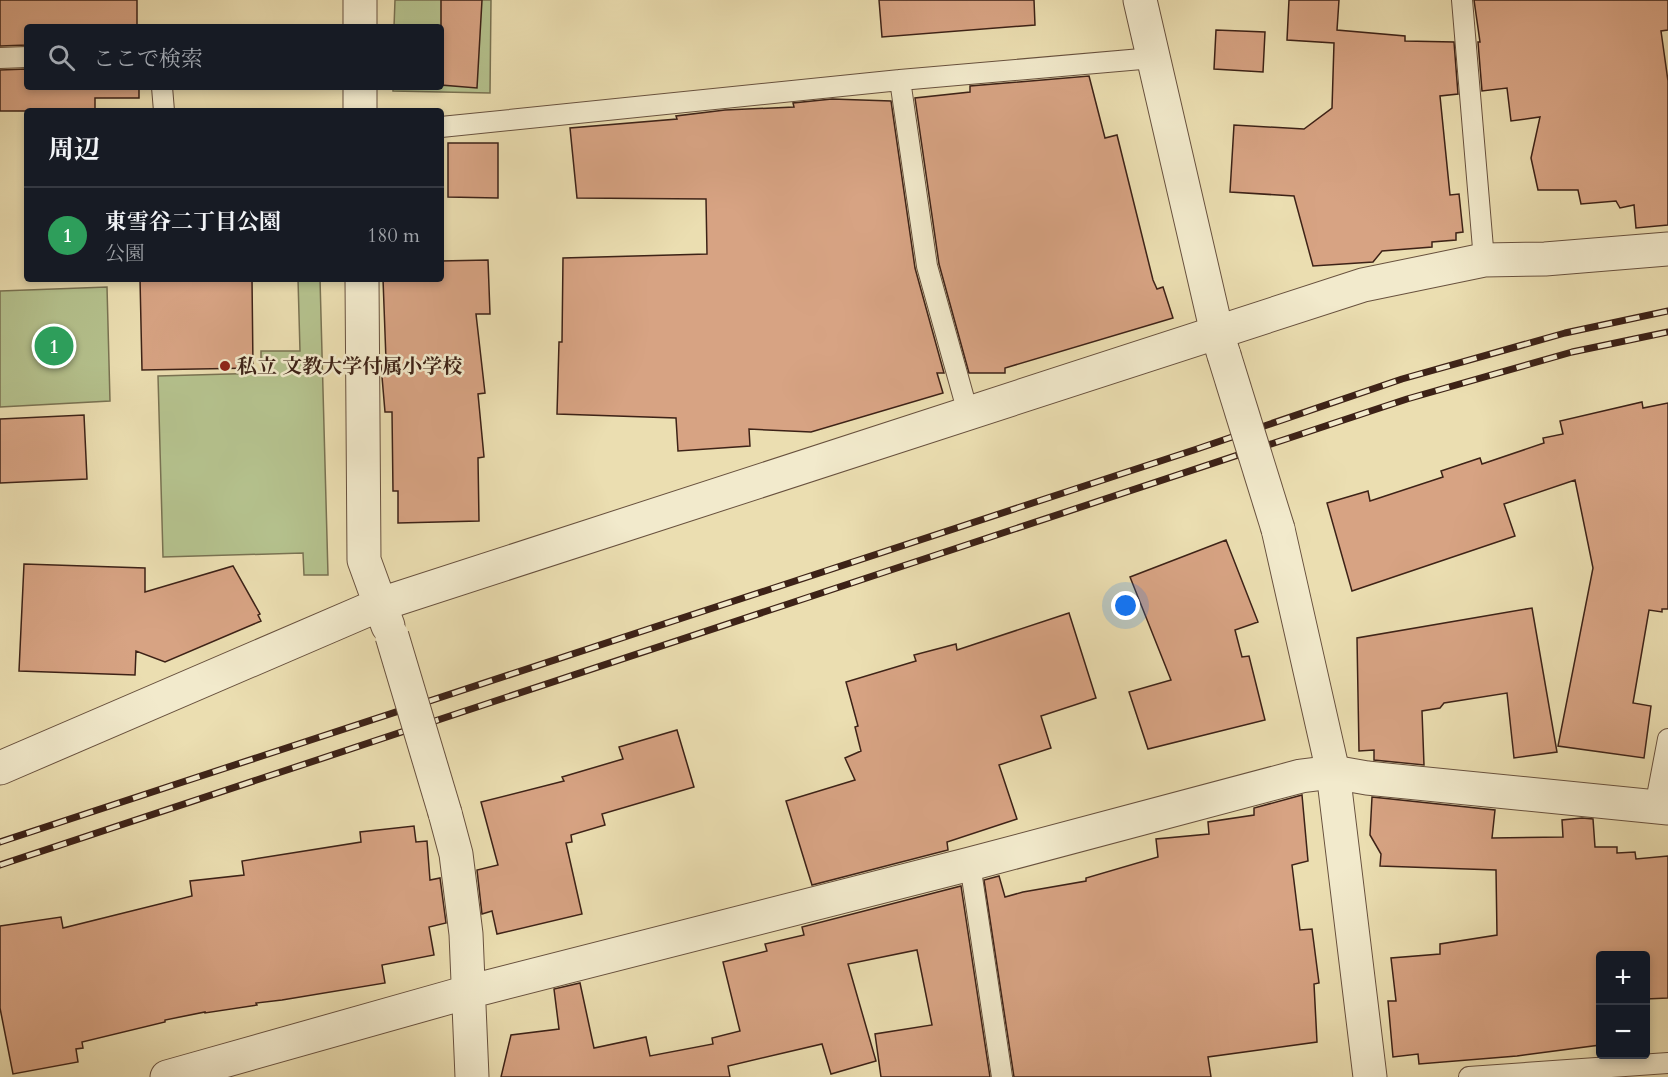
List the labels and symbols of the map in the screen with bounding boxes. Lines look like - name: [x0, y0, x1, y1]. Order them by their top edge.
- pin: 1: [34, 324, 74, 368]
- place label: 私立 文教大学付属小学校: [237, 353, 462, 380]
- marker: 私立 文教大学付属小学校: [218, 359, 232, 373]
- your location: [1111, 591, 1140, 620]

